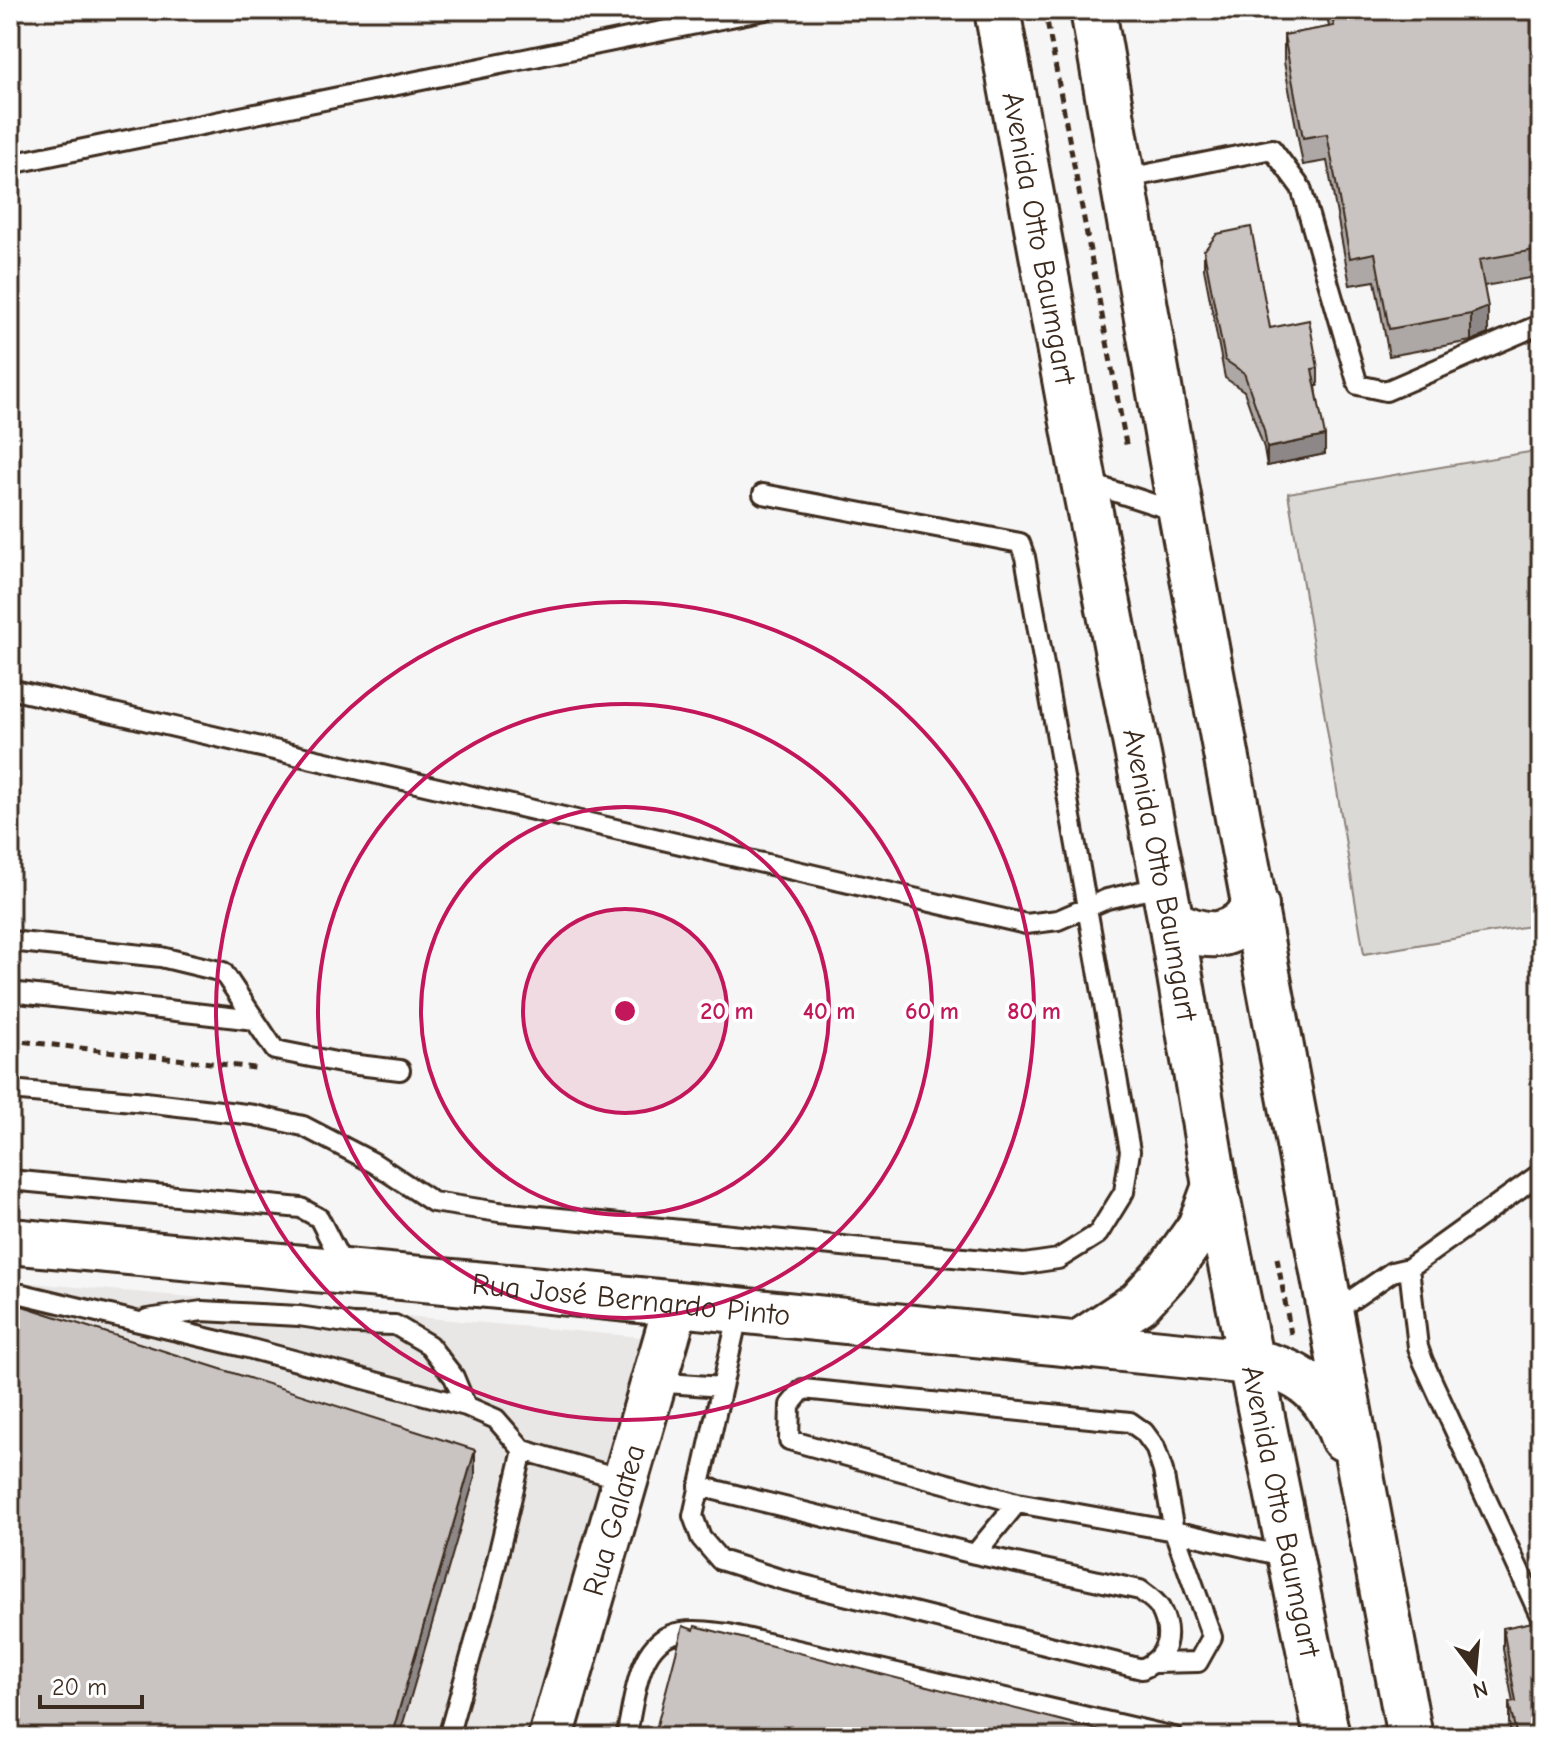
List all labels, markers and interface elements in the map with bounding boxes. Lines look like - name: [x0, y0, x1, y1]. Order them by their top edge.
- street label: Avenida Otto Baumgart: [994, 89, 1083, 389]
- street label: Avenida Otto Baumgart: [1115, 726, 1204, 1025]
- centre of rings: [611, 997, 639, 1025]
- text: 20 m: [700, 997, 754, 1025]
- text: 40 m: [803, 997, 855, 1025]
- text: 60 m: [905, 997, 959, 1025]
- text: 80 m: [1007, 997, 1061, 1025]
- street label: Rua José Bernardo Pinto: [470, 1267, 792, 1333]
- street label: Avenida Otto Baumgart: [1234, 1362, 1328, 1662]
- street label: Rua Galatea: [576, 1440, 653, 1600]
- north arrow: [1435, 1631, 1515, 1711]
- scale bar: [40, 1659, 142, 1709]
- text: 20 m: [52, 1673, 107, 1701]
- text: N: [1470, 1675, 1491, 1704]

